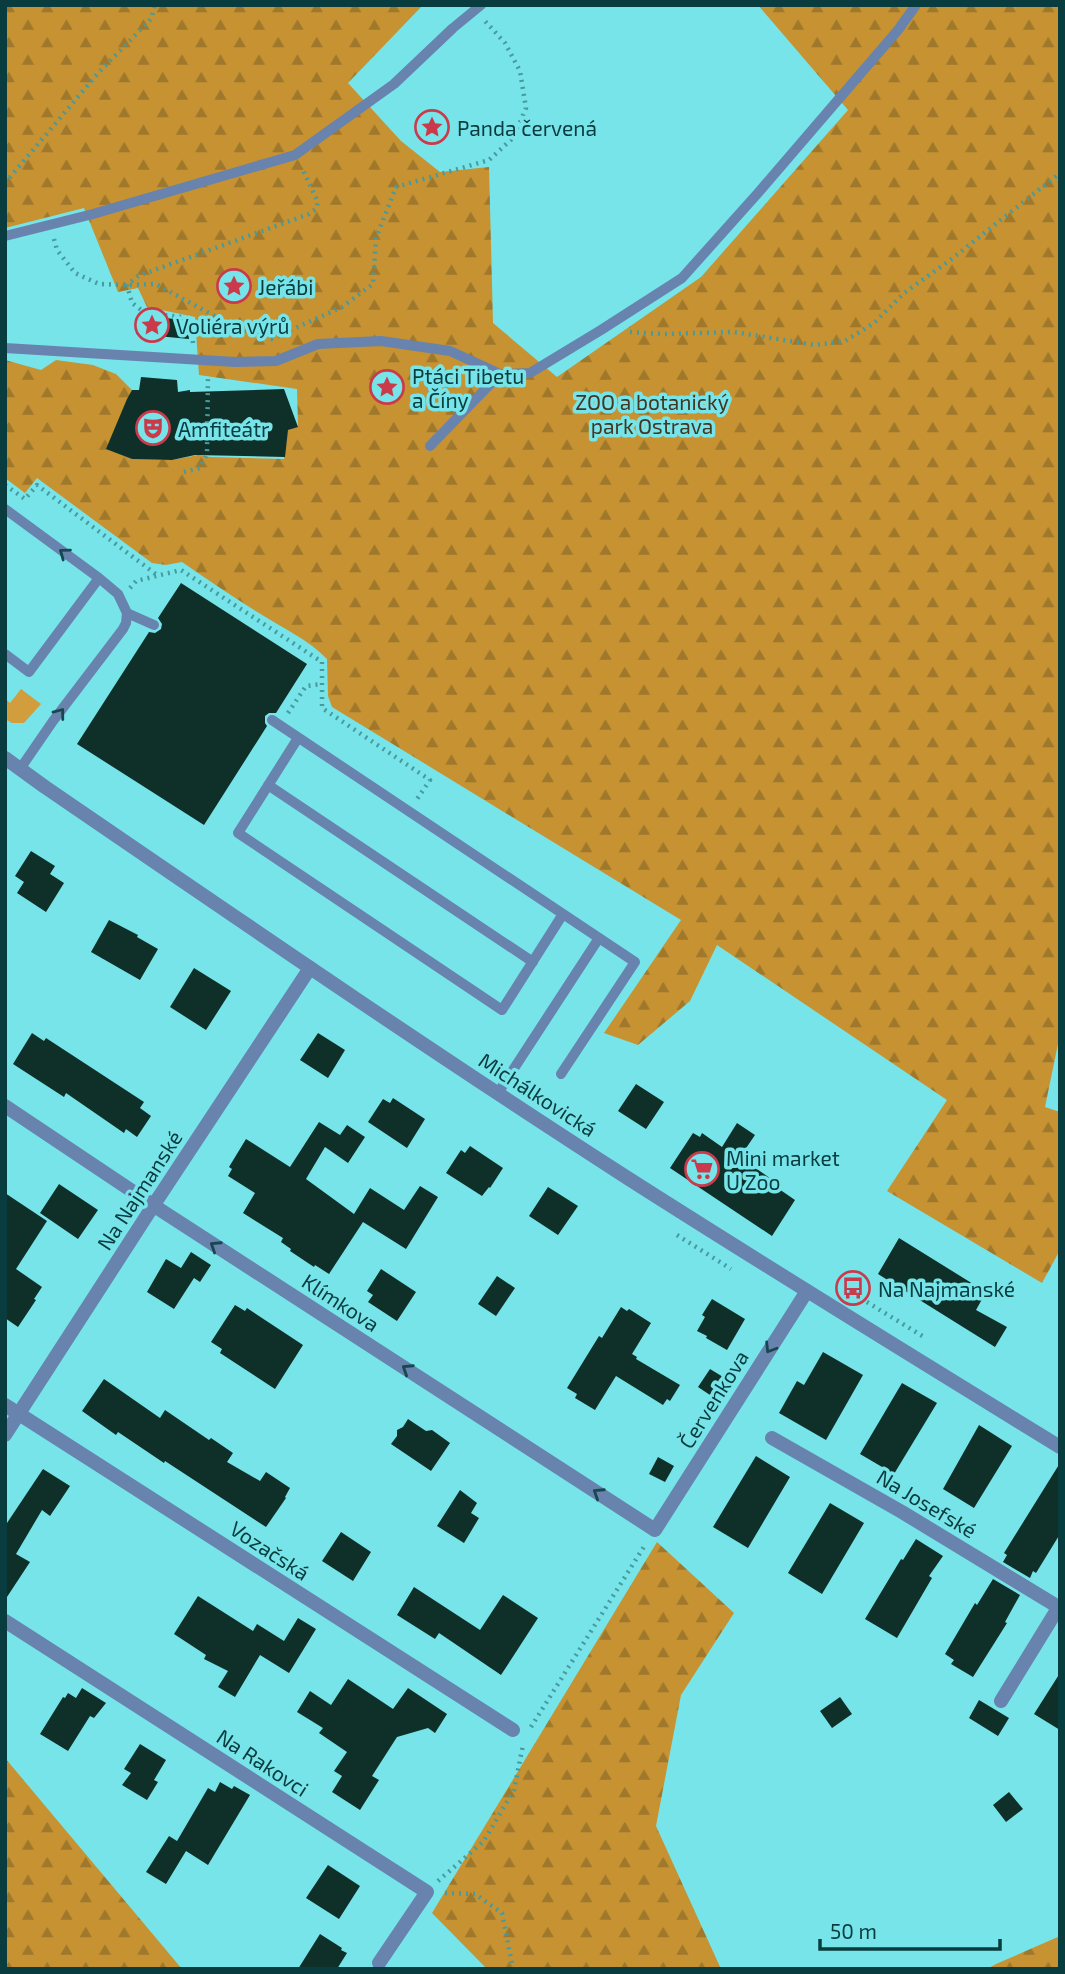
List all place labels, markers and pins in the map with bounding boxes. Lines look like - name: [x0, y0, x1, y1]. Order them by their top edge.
- place icon: Panda červená: [413, 108, 451, 146]
- place label: Panda červená: [457, 115, 597, 140]
- place icon: Jeřábi: [215, 267, 253, 305]
- place label: Jeřábi: [258, 274, 314, 299]
- place icon: Voliéra výrů: [133, 306, 171, 344]
- place label: Voliéra výrů: [176, 313, 289, 338]
- place label: Ptáci Tibetu a Číny: [412, 363, 524, 412]
- place icon: Ptáci Tibetu a Číny: [368, 368, 406, 406]
- theatre icon: Amfiteátr: [134, 409, 172, 447]
- place label: Amfiteátr: [178, 416, 270, 441]
- place label: Mini market U Zoo: [726, 1145, 840, 1194]
- supermarket icon: Mini market U Zoo: [683, 1150, 721, 1188]
- bus stop icon: Na Najmanské: [834, 1269, 872, 1307]
- place label: Na Najmanské: [878, 1276, 1015, 1302]

